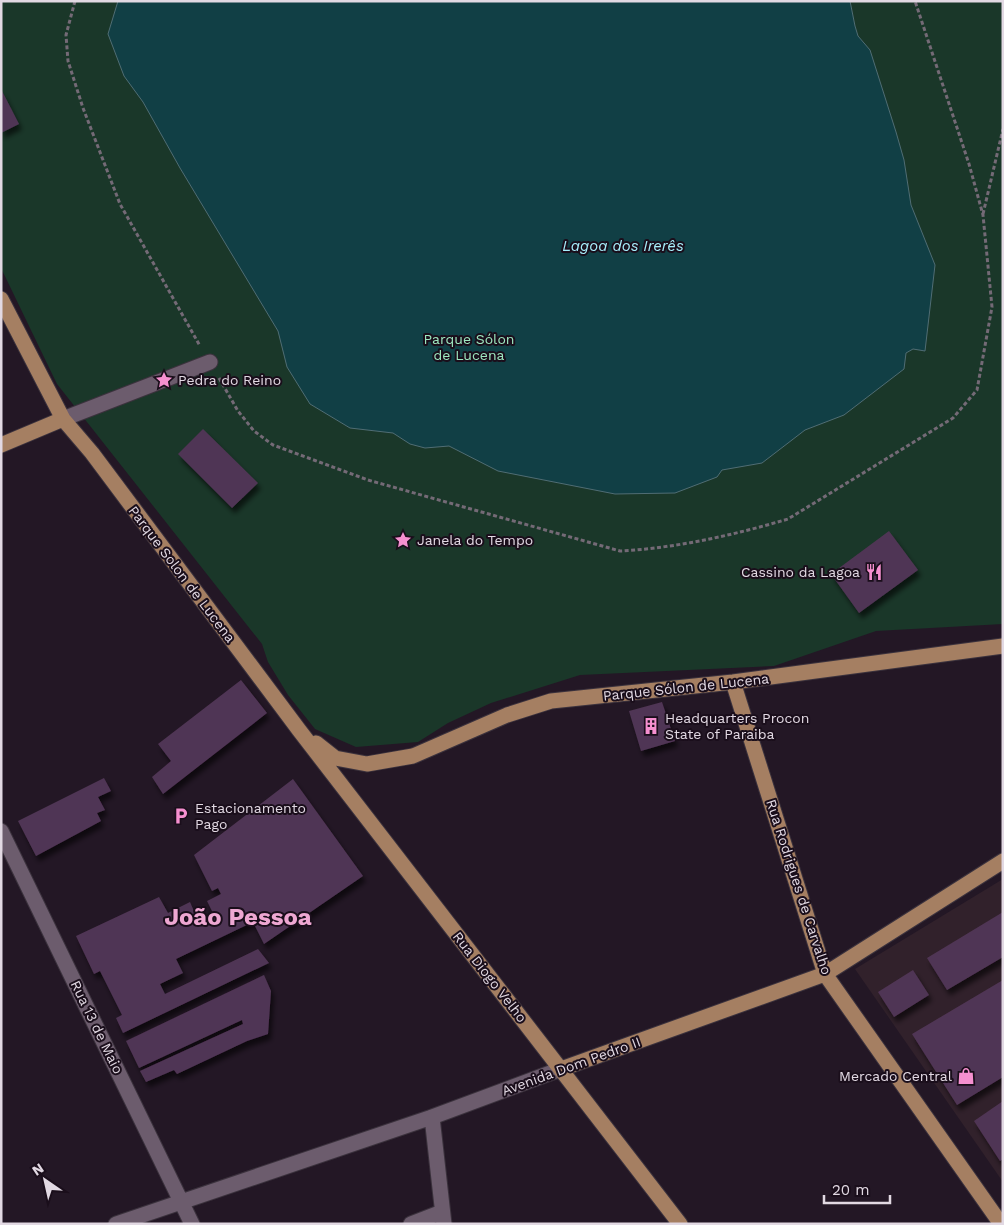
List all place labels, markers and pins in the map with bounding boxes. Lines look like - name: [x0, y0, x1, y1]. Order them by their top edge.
- place icon: Pedra do Reino: [154, 370, 174, 390]
- place label: Pedra do Reino: [178, 372, 281, 388]
- place icon: Janela do Tempo: [393, 530, 413, 550]
- place label: Janela do Tempo: [417, 532, 533, 548]
- restaurant icon: Cassino da Lagoa: [864, 562, 884, 582]
- place label: Cassino da Lagoa: [741, 564, 860, 580]
- place label: Headquarters Procon State of Paraiba: [665, 710, 809, 742]
- building icon: Headquarters Procon State of Paraiba: [641, 716, 661, 736]
- place label: Estacionamento Pago: [195, 800, 306, 832]
- parking icon: Estacionamento Pago: [171, 806, 191, 826]
- shop icon: Mercado Central: [956, 1066, 976, 1086]
- place label: Mercado Central: [839, 1068, 953, 1084]

